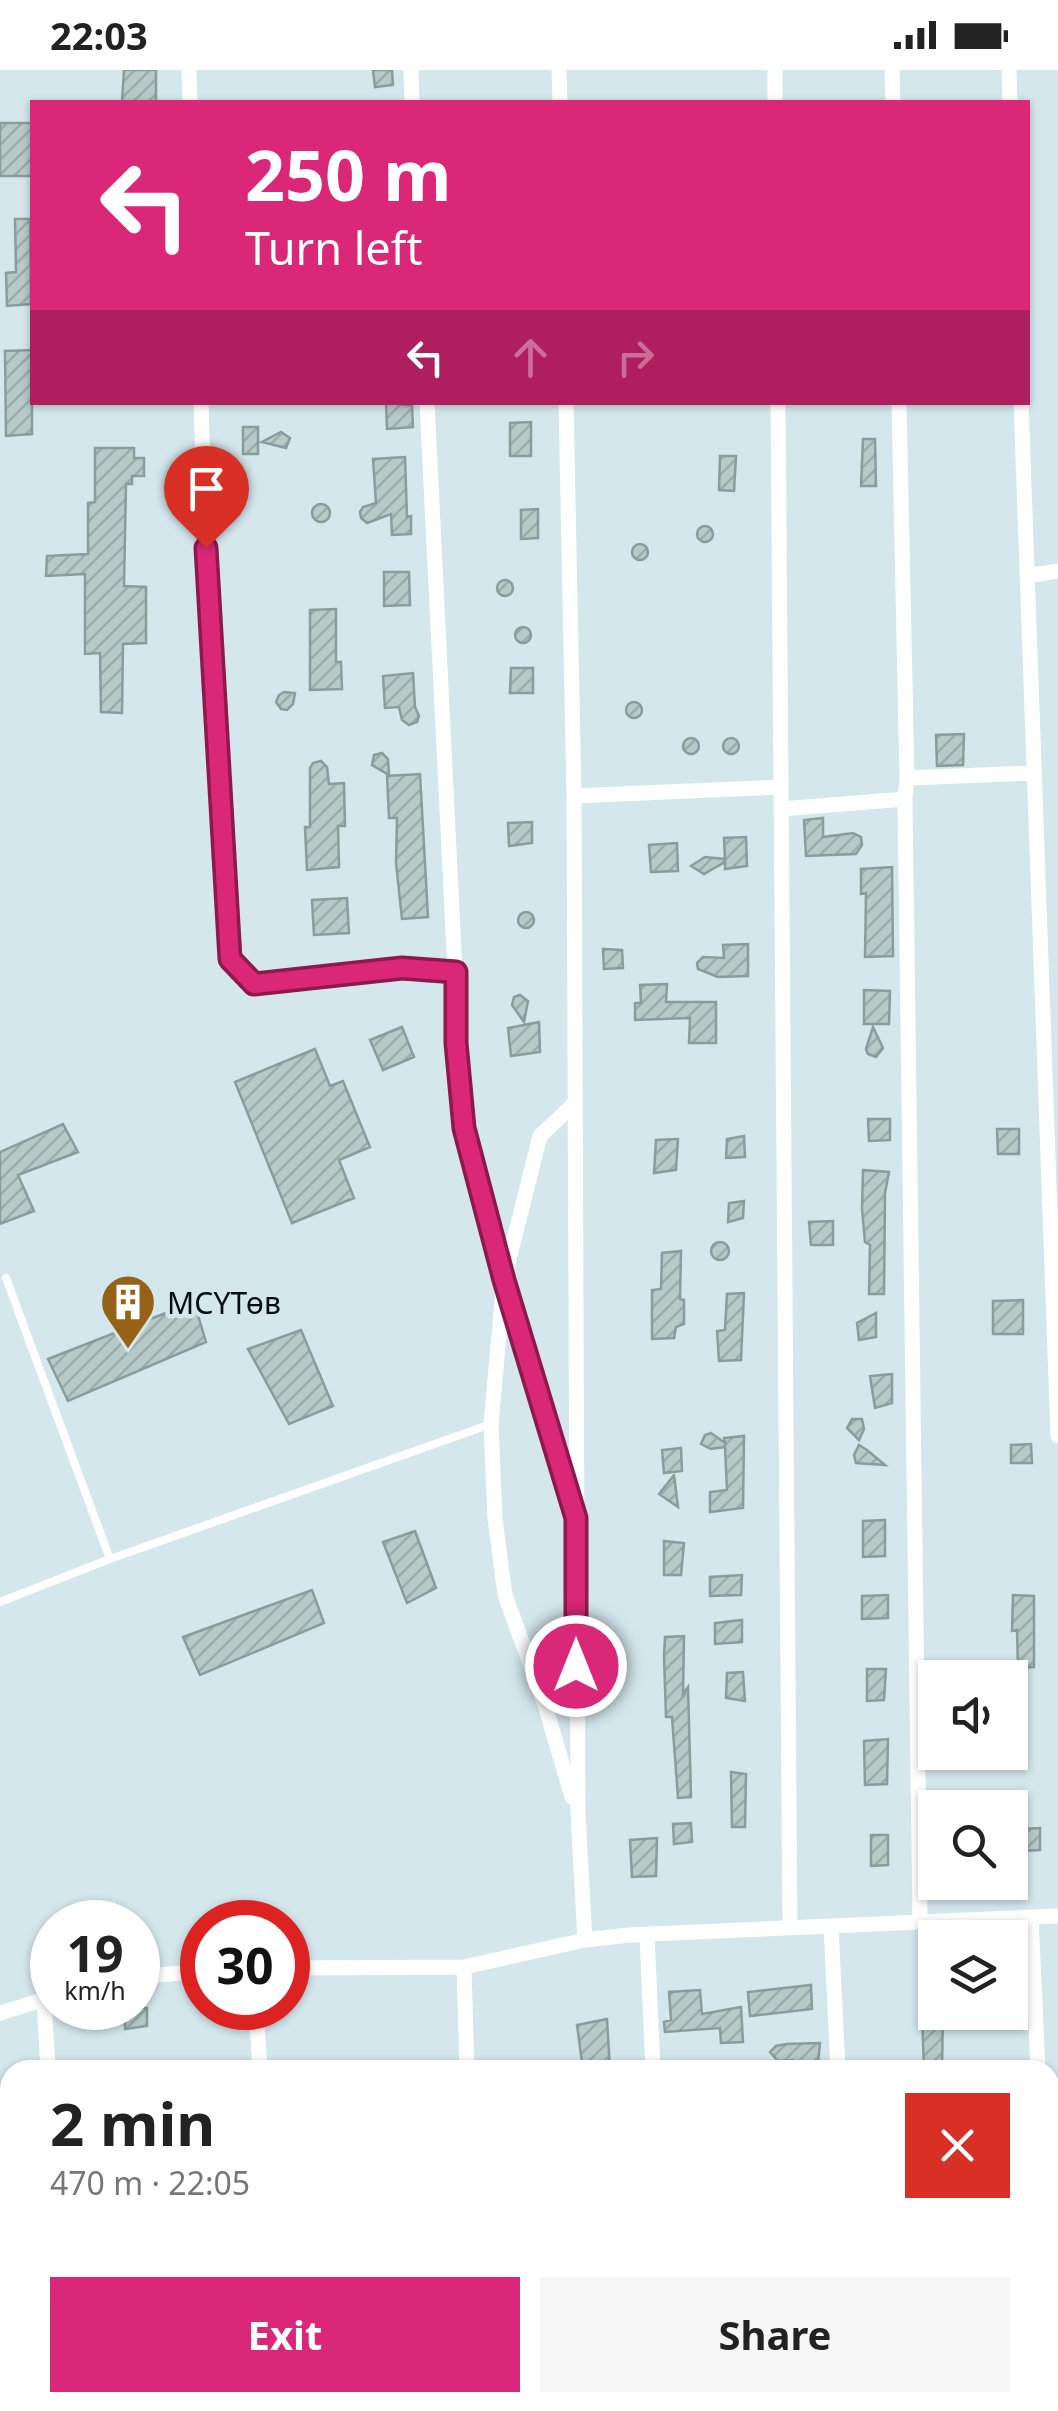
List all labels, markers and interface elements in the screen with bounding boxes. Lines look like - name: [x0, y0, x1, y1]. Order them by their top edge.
- text: 22:03: [50, 9, 148, 61]
- text: 250 m: [245, 126, 452, 222]
- icon: left: [80, 140, 210, 270]
- text: Turn left: [245, 217, 422, 278]
- icon: left: [398, 330, 453, 385]
- icon: ahead: [503, 330, 558, 385]
- icon: right: [608, 330, 663, 385]
- pin: [164, 446, 249, 549]
- icon: arrive: [179, 461, 234, 516]
- building icon: МСҮТөв: [98, 1272, 158, 1351]
- place label: МСҮТөв: [167, 1282, 281, 1323]
- position arrow: [524, 1614, 628, 1718]
- map controls: [918, 1660, 1028, 2030]
- button: sound: [918, 1660, 1028, 1770]
- button: search: [918, 1790, 1028, 1900]
- speed limit sign: 30: [180, 1900, 310, 2030]
- text: 19: [66, 1919, 124, 1987]
- button: layers: [918, 1920, 1028, 2030]
- text: km/h: [64, 1973, 126, 2007]
- text: 2 min: [50, 2082, 215, 2164]
- button: close: [905, 2093, 1010, 2198]
- text: 470 m · 22:05: [50, 2161, 250, 2204]
- button: Exit: [50, 2277, 520, 2392]
- button: Share: [540, 2277, 1010, 2392]

